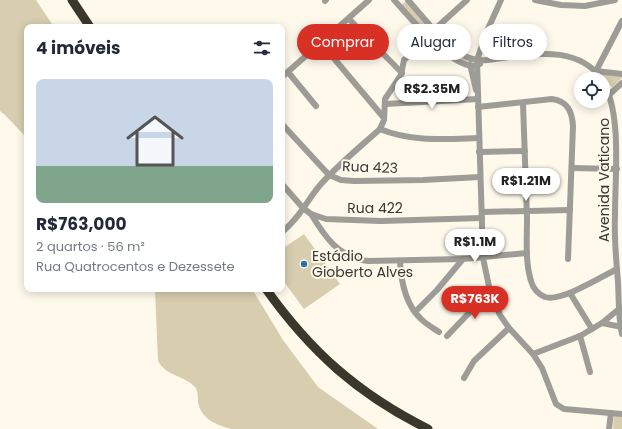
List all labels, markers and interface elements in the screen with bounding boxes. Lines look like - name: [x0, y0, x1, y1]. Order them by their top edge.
- chip: Comprar: [297, 24, 389, 60]
- chip: Alugar: [397, 24, 471, 60]
- chip: Filtros: [479, 24, 547, 60]
- text: 4 imóveis: [36, 36, 121, 60]
- icon: filters: [251, 37, 273, 59]
- map controls: [574, 72, 610, 108]
- button: locate: [574, 72, 610, 108]
- pin: R$2.35M: [395, 76, 469, 110]
- text: R$2.35M: [404, 79, 460, 98]
- icon: home: [119, 105, 191, 177]
- street label: Avenida Vaticano: [594, 118, 614, 242]
- street label: Rua 423: [342, 156, 398, 178]
- pin: R$1.21M: [489, 168, 563, 202]
- text: R$1.21M: [501, 171, 551, 190]
- street label: Rua 422: [347, 198, 403, 218]
- text: R$763,000: [36, 212, 127, 236]
- pin: R$1.1M: [442, 229, 508, 263]
- text: R$1.1M: [454, 232, 496, 251]
- text: 2 quartos · 56 m²: [36, 237, 145, 256]
- place label: Estádio Gioberto Alves: [312, 246, 413, 282]
- text: Rua Quatrocentos e Dezessete: [36, 257, 235, 276]
- marker: Estádio Gioberto Alves: [299, 259, 309, 269]
- pin: R$763K: [442, 286, 508, 320]
- text: R$763K: [450, 289, 500, 308]

